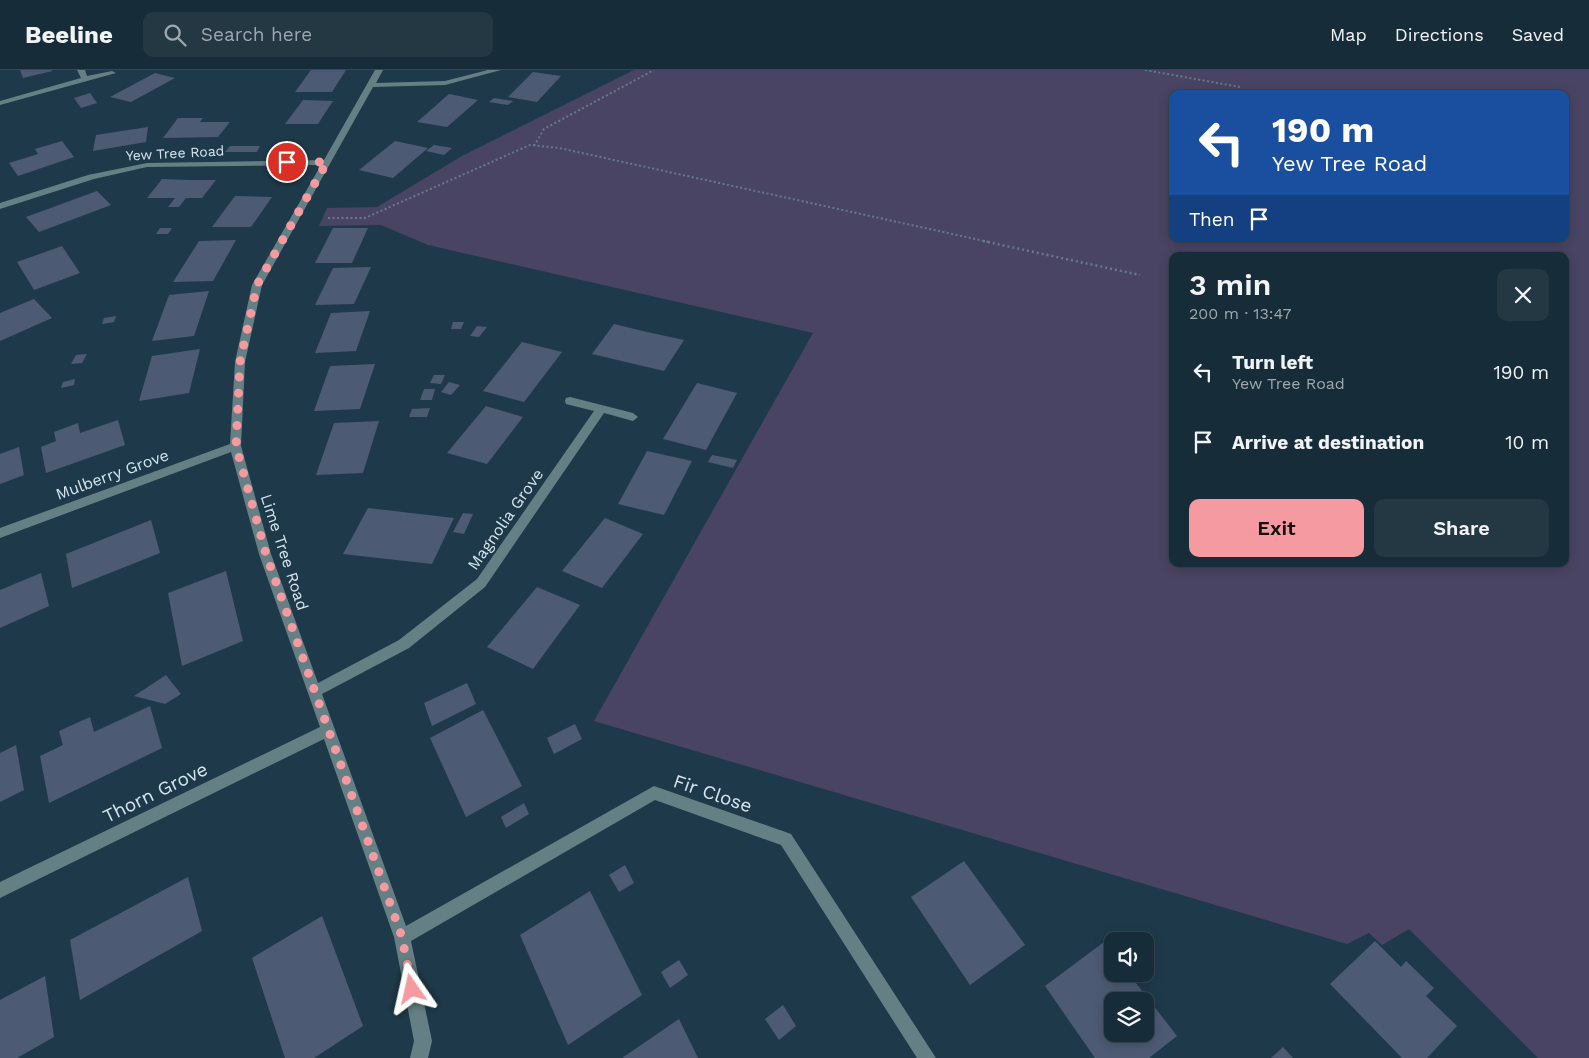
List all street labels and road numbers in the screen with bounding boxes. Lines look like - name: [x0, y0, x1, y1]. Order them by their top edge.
- street label: Yew Tree Road: [125, 142, 225, 164]
- street label: Mulberry Grove: [53, 445, 171, 504]
- street label: Magnolia Grove: [464, 465, 547, 573]
- street label: Lime Tree Road: [257, 492, 312, 613]
- street label: Thorn Grove: [99, 757, 211, 828]
- street label: Fir Close: [670, 769, 755, 818]

